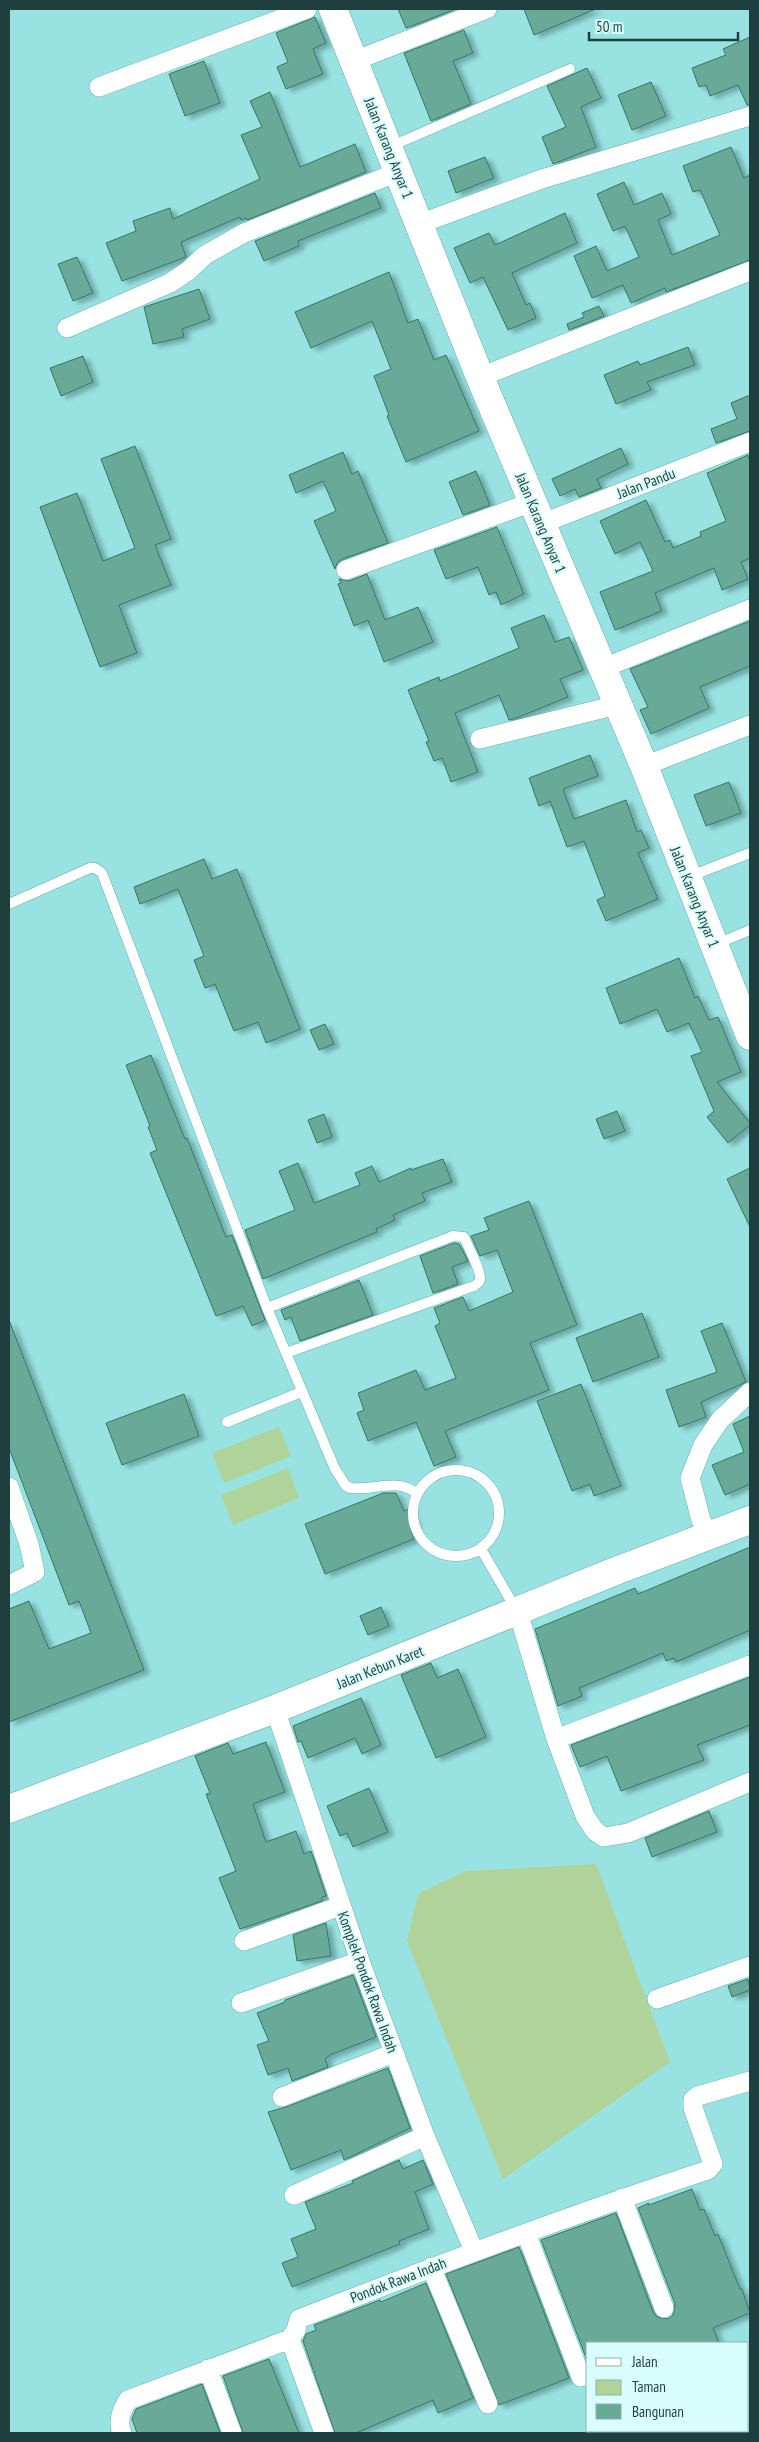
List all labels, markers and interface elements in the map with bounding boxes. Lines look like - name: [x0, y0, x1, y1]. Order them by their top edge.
- scale bar: [589, 10, 738, 42]
- text: 50 m: [596, 17, 622, 36]
- street label: Jalan Karang Anyar 1: [360, 94, 418, 201]
- street label: Jalan Pandu: [613, 463, 678, 503]
- street label: Jalan Karang Anyar 1: [511, 469, 571, 576]
- street label: Jalan Karang Anyar 1: [666, 843, 724, 950]
- street label: Jalan Kebun Karet: [333, 1641, 426, 1693]
- street label: Komplek Pondok Rawa Indah: [334, 1909, 402, 2055]
- street label: Pondok Rawa Indah: [347, 2253, 449, 2307]
- legend: [586, 2342, 749, 2432]
- text: Jalan: [631, 2352, 658, 2371]
- text: Taman: [632, 2377, 666, 2396]
- text: Bangunan: [632, 2402, 684, 2421]

